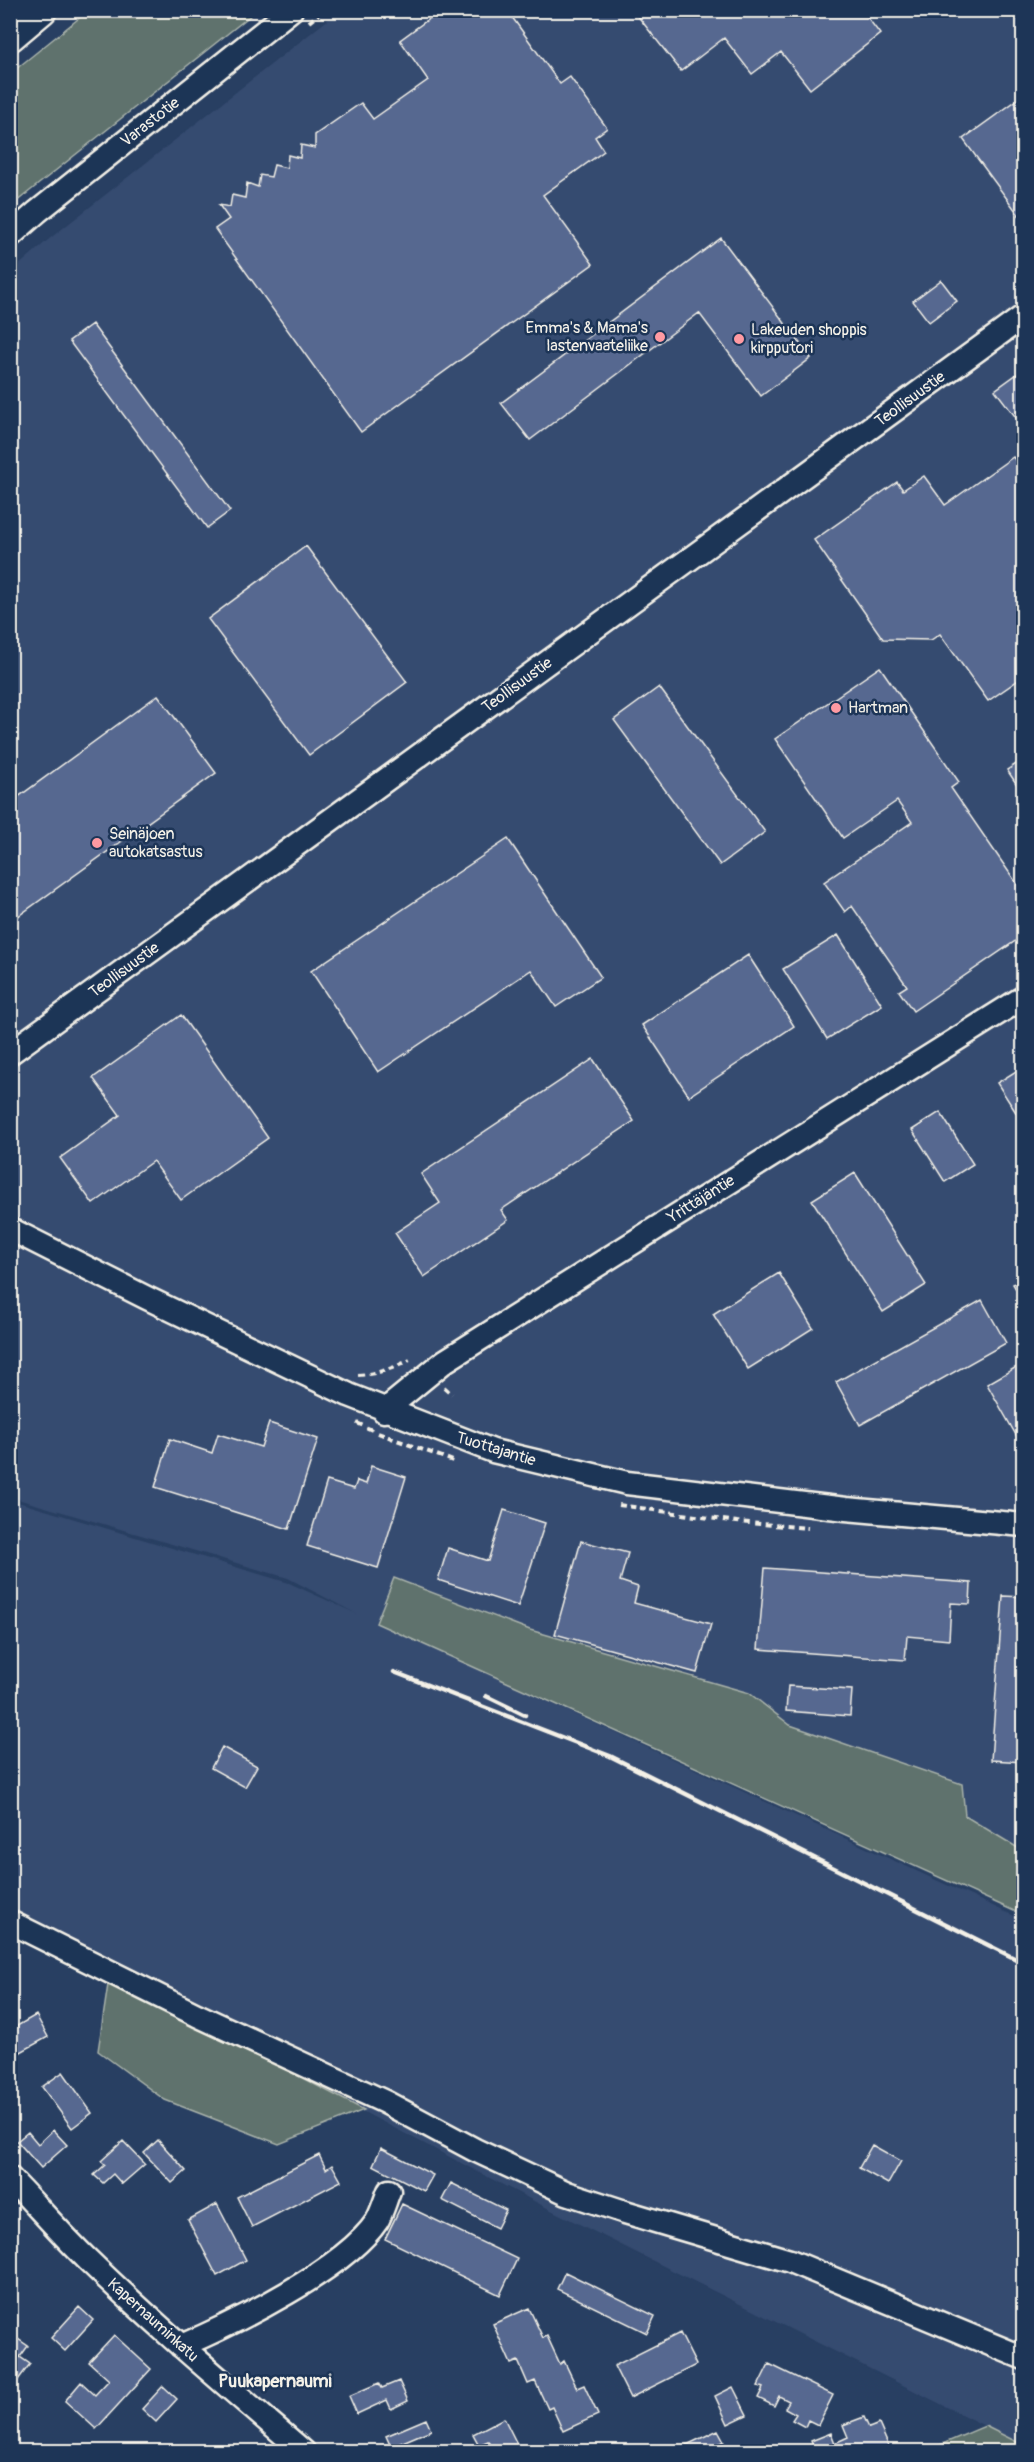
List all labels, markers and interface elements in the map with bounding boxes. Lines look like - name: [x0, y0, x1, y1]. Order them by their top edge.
- street label: Varastotie: [116, 93, 184, 151]
- place label: Emma's & Mama's lastenvaateliike: [526, 318, 648, 356]
- place label: Lakeuden shoppis kirpputori: [751, 320, 867, 358]
- marker: Emma's & Mama's lastenvaateliike: [653, 330, 667, 344]
- marker: Lakeuden shoppis kirpputori: [732, 332, 746, 346]
- street label: Teollisuustie: [871, 367, 949, 431]
- street label: Teollisuustie: [478, 653, 556, 717]
- place label: Hartman: [848, 698, 908, 718]
- marker: Hartman: [829, 701, 843, 715]
- place label: Seinäjoen autokatsastus: [109, 824, 203, 862]
- marker: Seinäjoen autokatsastus: [90, 836, 104, 850]
- street label: Teollisuustie: [85, 938, 163, 1002]
- street label: Yrittäjäntie: [663, 1170, 739, 1228]
- street label: Tuottajantie: [454, 1427, 538, 1471]
- street label: Kapernauminkatu: [103, 2274, 203, 2366]
- district label: Puukapernaumi: [218, 2370, 332, 2393]

